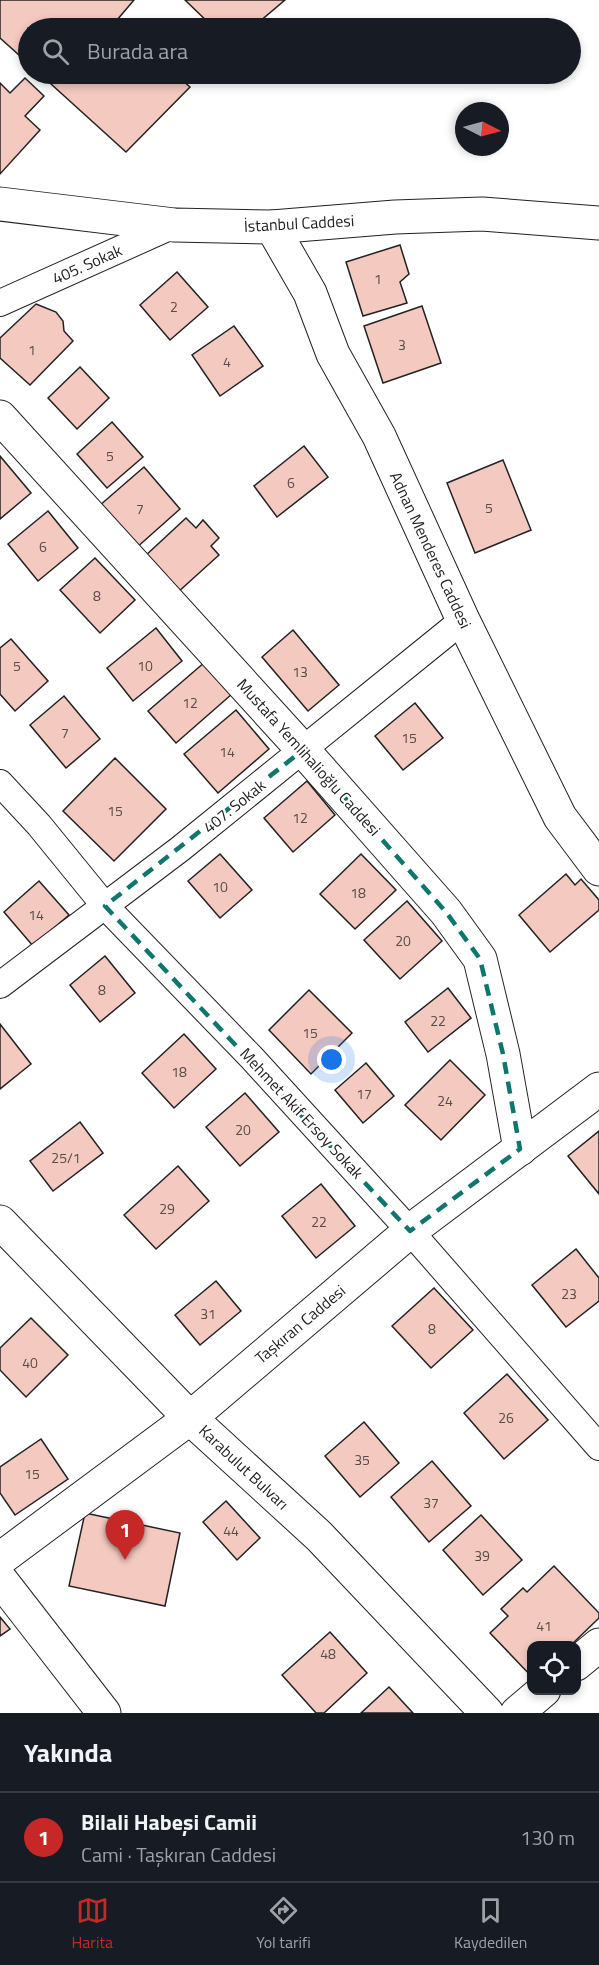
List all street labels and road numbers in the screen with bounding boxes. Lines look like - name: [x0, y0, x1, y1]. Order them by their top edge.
- street label: İstanbul Caddesi: [243, 208, 355, 238]
- street label: 405. Sokak: [48, 238, 126, 290]
- street label: Adnan Menderes Caddesi: [384, 468, 478, 632]
- street label: Mustafa Yemlihalioğlu Caddesi: [232, 673, 386, 841]
- street label: 407. Sokak: [198, 773, 271, 839]
- street label: Mehmet Akif Ersoy Sokak: [235, 1042, 370, 1184]
- street label: Taşkıran Caddesi: [249, 1279, 351, 1369]
- street label: Karabulut Bulvarı: [194, 1419, 294, 1515]

